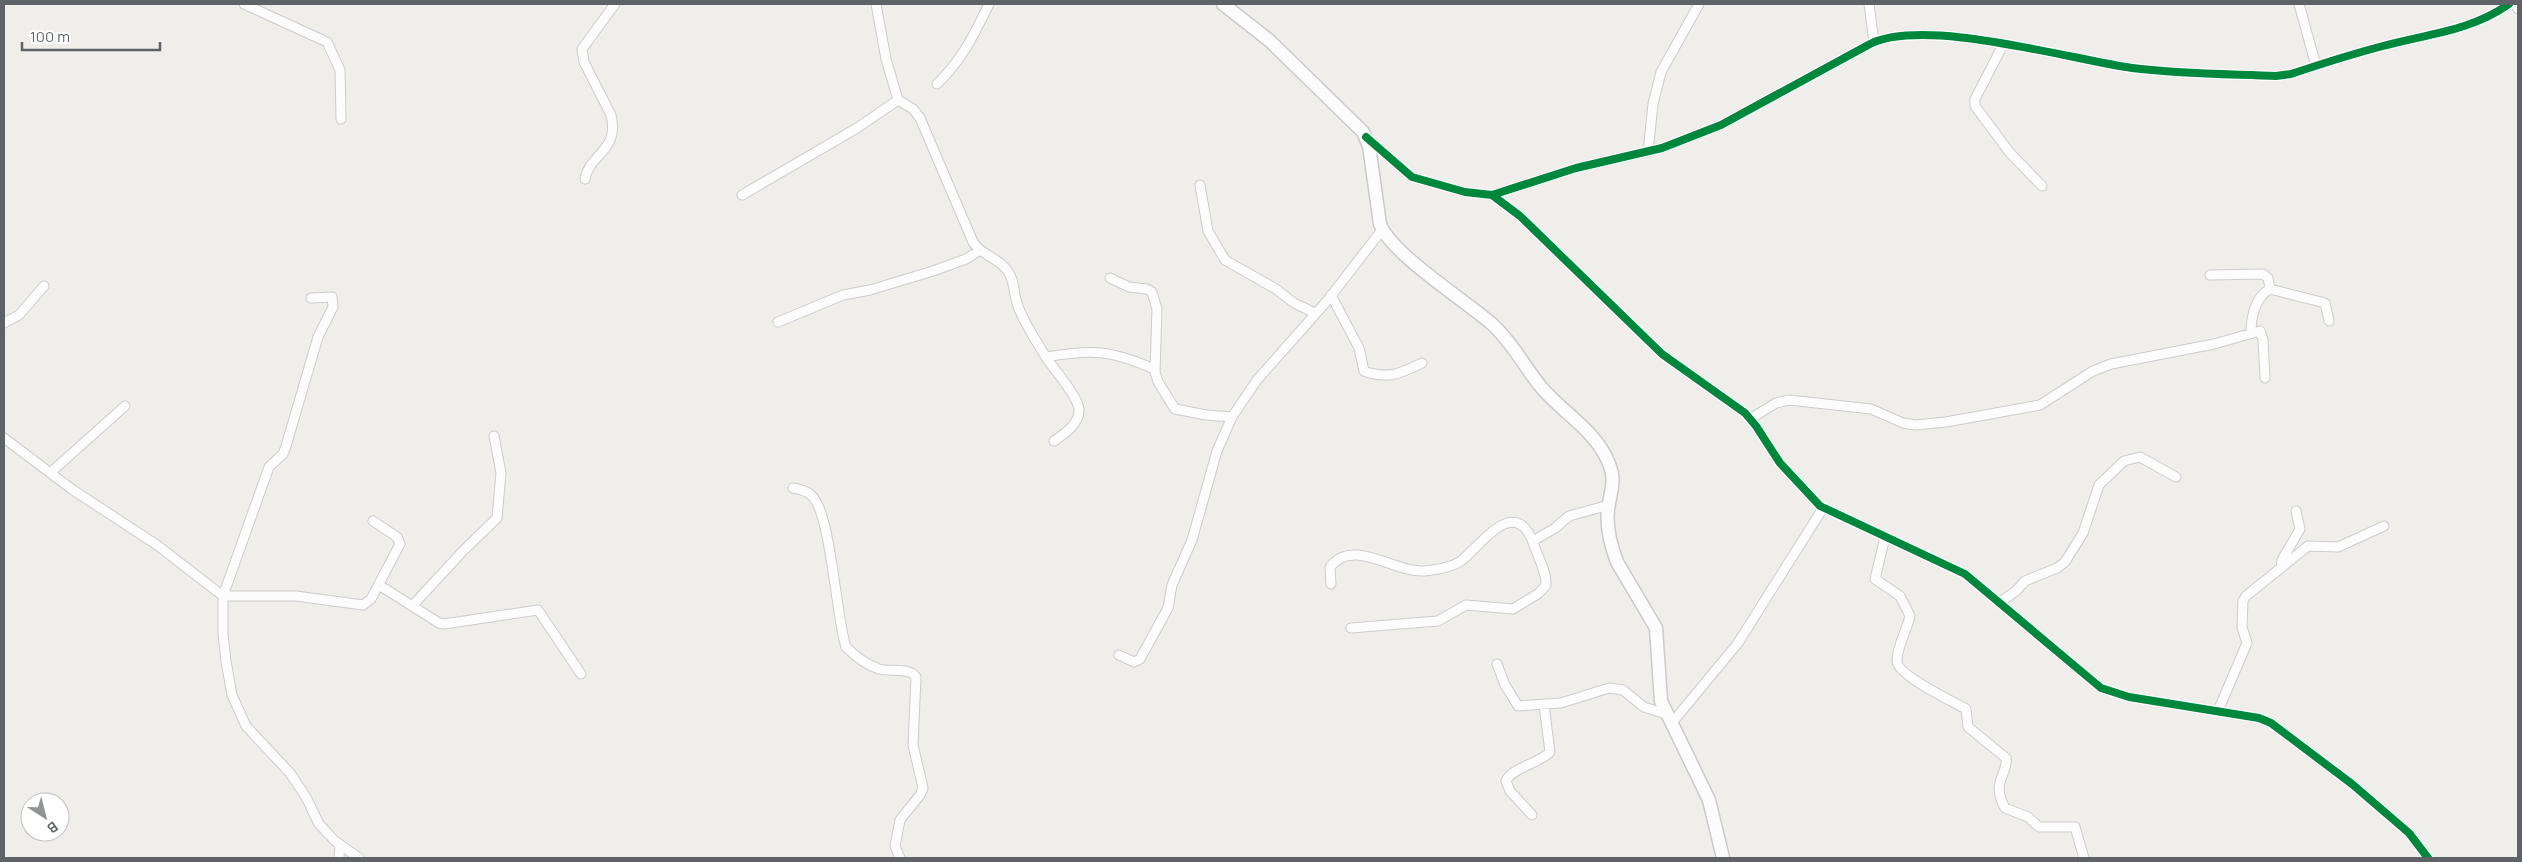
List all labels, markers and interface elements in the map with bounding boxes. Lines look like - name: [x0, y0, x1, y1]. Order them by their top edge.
- scale bar: [22, 20, 160, 52]
- text: 100 m: [30, 26, 70, 47]
- north arrow: [20, 792, 70, 842]
- text: B: [44, 818, 62, 838]

